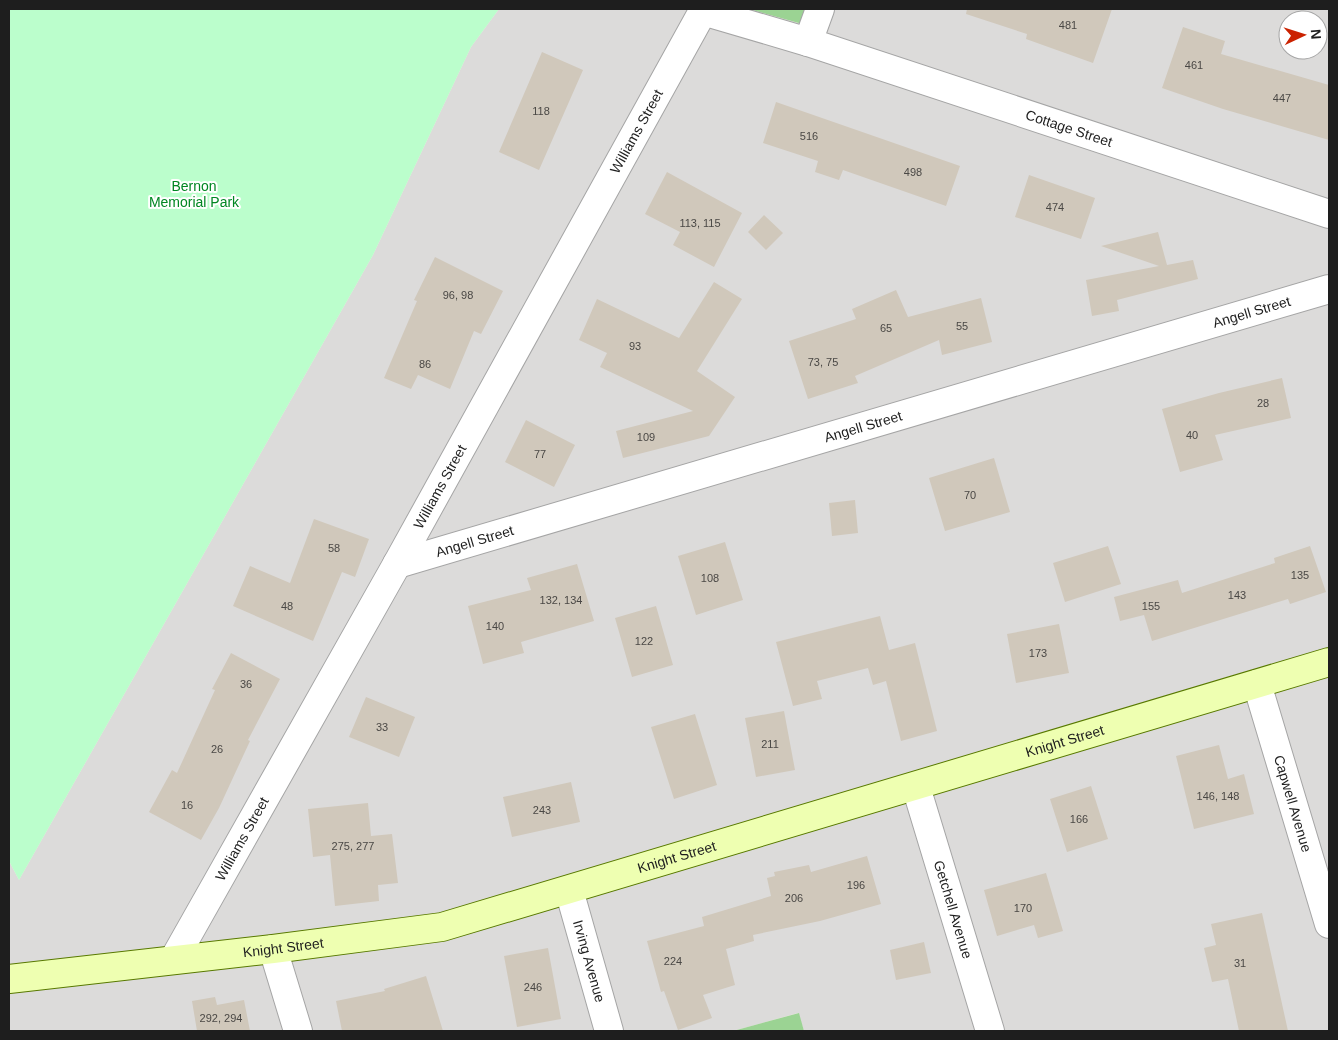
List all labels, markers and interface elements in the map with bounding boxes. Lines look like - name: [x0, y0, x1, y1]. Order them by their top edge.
- north arrow: [1278, 10, 1328, 60]
- house number: 481: [1059, 19, 1077, 31]
- text: N: [1308, 28, 1324, 40]
- house number: 461: [1185, 59, 1203, 71]
- street label: Williams Street: [607, 87, 666, 176]
- house number: 447: [1273, 92, 1291, 104]
- house number: 118: [532, 105, 550, 117]
- street label: Cottage Street: [1024, 106, 1115, 150]
- house number: 516: [800, 130, 818, 142]
- house number: 498: [904, 166, 922, 178]
- park label: Bernon Memorial Park: [149, 178, 240, 210]
- house number: 474: [1046, 201, 1064, 213]
- house number: 113, 115: [679, 217, 721, 229]
- house number: 96, 98: [443, 289, 473, 301]
- street label: Angell Street: [1211, 293, 1292, 331]
- house number: 55: [956, 320, 968, 332]
- house number: 65: [880, 322, 892, 334]
- house number: 93: [629, 340, 641, 352]
- house number: 73, 75: [808, 356, 838, 368]
- house number: 86: [419, 358, 431, 370]
- house number: 28: [1257, 397, 1269, 409]
- street label: Angell Street: [822, 407, 904, 445]
- house number: 40: [1186, 429, 1198, 441]
- house number: 109: [637, 431, 655, 443]
- street label: Williams Street: [410, 442, 469, 531]
- house number: 77: [534, 448, 546, 460]
- house number: 70: [964, 489, 976, 501]
- street label: Angell Street: [434, 522, 516, 560]
- house number: 58: [328, 542, 340, 554]
- house number: 135: [1291, 569, 1309, 581]
- house number: 108: [701, 572, 719, 584]
- house number: 143: [1228, 589, 1246, 601]
- house number: 132, 134: [540, 594, 582, 606]
- house number: 48: [281, 600, 293, 612]
- house number: 155: [1142, 600, 1160, 612]
- house number: 140: [486, 620, 504, 632]
- house number: 122: [635, 635, 653, 647]
- house number: 173: [1029, 647, 1047, 659]
- house number: 36: [240, 678, 252, 690]
- house number: 33: [376, 721, 388, 733]
- street label: Knight Street: [1024, 722, 1106, 760]
- house number: 211: [761, 738, 779, 750]
- house number: 26: [211, 743, 223, 755]
- street label: Capwell Avenue: [1271, 753, 1315, 854]
- house number: 146, 148: [1197, 790, 1239, 802]
- street label: Williams Street: [212, 794, 272, 883]
- house number: 16: [181, 799, 193, 811]
- house number: 243: [533, 804, 551, 816]
- house number: 166: [1070, 813, 1088, 825]
- street label: Knight Street: [636, 838, 718, 876]
- house number: 275, 277: [332, 840, 374, 852]
- street label: Getchell Avenue: [931, 858, 976, 961]
- house number: 196: [847, 879, 865, 891]
- house number: 206: [785, 892, 803, 904]
- house number: 170: [1014, 902, 1032, 914]
- street label: Irving Avenue: [570, 918, 609, 1004]
- street label: Knight Street: [242, 934, 325, 960]
- house number: 224: [664, 955, 682, 967]
- house number: 31: [1234, 957, 1246, 969]
- house number: 246: [524, 981, 542, 993]
- house number: 292, 294: [200, 1012, 242, 1024]

